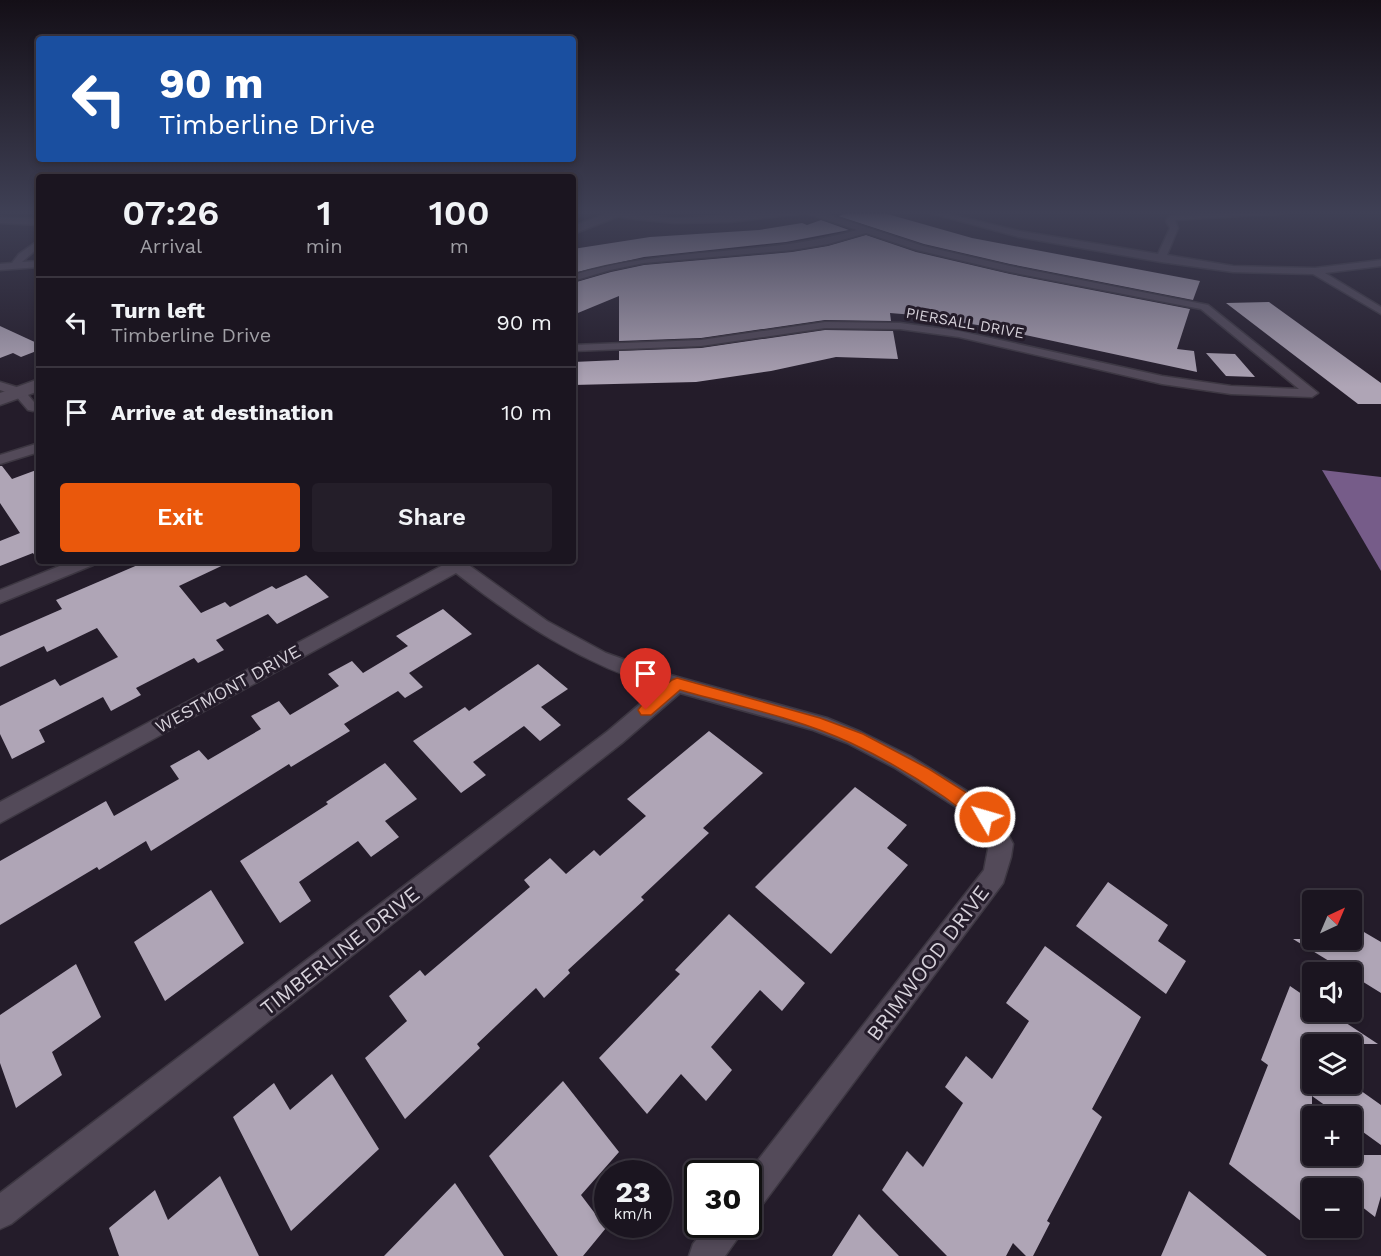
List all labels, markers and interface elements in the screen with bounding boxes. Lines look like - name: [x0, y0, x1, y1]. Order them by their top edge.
- text: 90 m: [159, 59, 263, 108]
- icon: left: [60, 60, 138, 138]
- text: Timberline Drive: [159, 109, 375, 141]
- text: 07:26: [122, 192, 219, 234]
- text: 1: [317, 192, 332, 234]
- text: 100: [429, 192, 490, 234]
- text: Arrival: [140, 234, 202, 258]
- text: min: [306, 234, 343, 258]
- text: m: [450, 234, 469, 258]
- text: Turn left: [111, 298, 205, 323]
- street label: PIERSALL DRIVE: [905, 304, 1025, 342]
- icon: left: [60, 306, 93, 339]
- text: 90 m: [496, 310, 552, 335]
- text: Timberline Drive: [111, 323, 271, 347]
- icon: arrive: [60, 396, 93, 429]
- text: Arrive at destination: [111, 400, 334, 425]
- text: 10 m: [501, 400, 552, 425]
- button: Exit: [60, 483, 300, 552]
- button: Share: [312, 483, 552, 552]
- street label: WESTMONT DRIVE: [152, 640, 304, 737]
- pin: [620, 648, 671, 710]
- icon: arrive: [629, 657, 662, 690]
- position arrow: [953, 785, 1017, 849]
- street label: BRIMWOOD DRIVE: [861, 880, 994, 1045]
- street label: TIMBERLINE DRIVE: [255, 881, 424, 1020]
- north arrow: [1302, 890, 1362, 950]
- map controls: [1302, 890, 1362, 1238]
- button: sound: [1302, 962, 1362, 1022]
- button: layers: [1302, 1034, 1362, 1094]
- button: +: [1302, 1106, 1362, 1166]
- speed limit sign: 30: [684, 1160, 762, 1238]
- text: 23: [615, 1174, 651, 1209]
- button: −: [1302, 1178, 1362, 1238]
- text: km/h: [614, 1205, 652, 1223]

